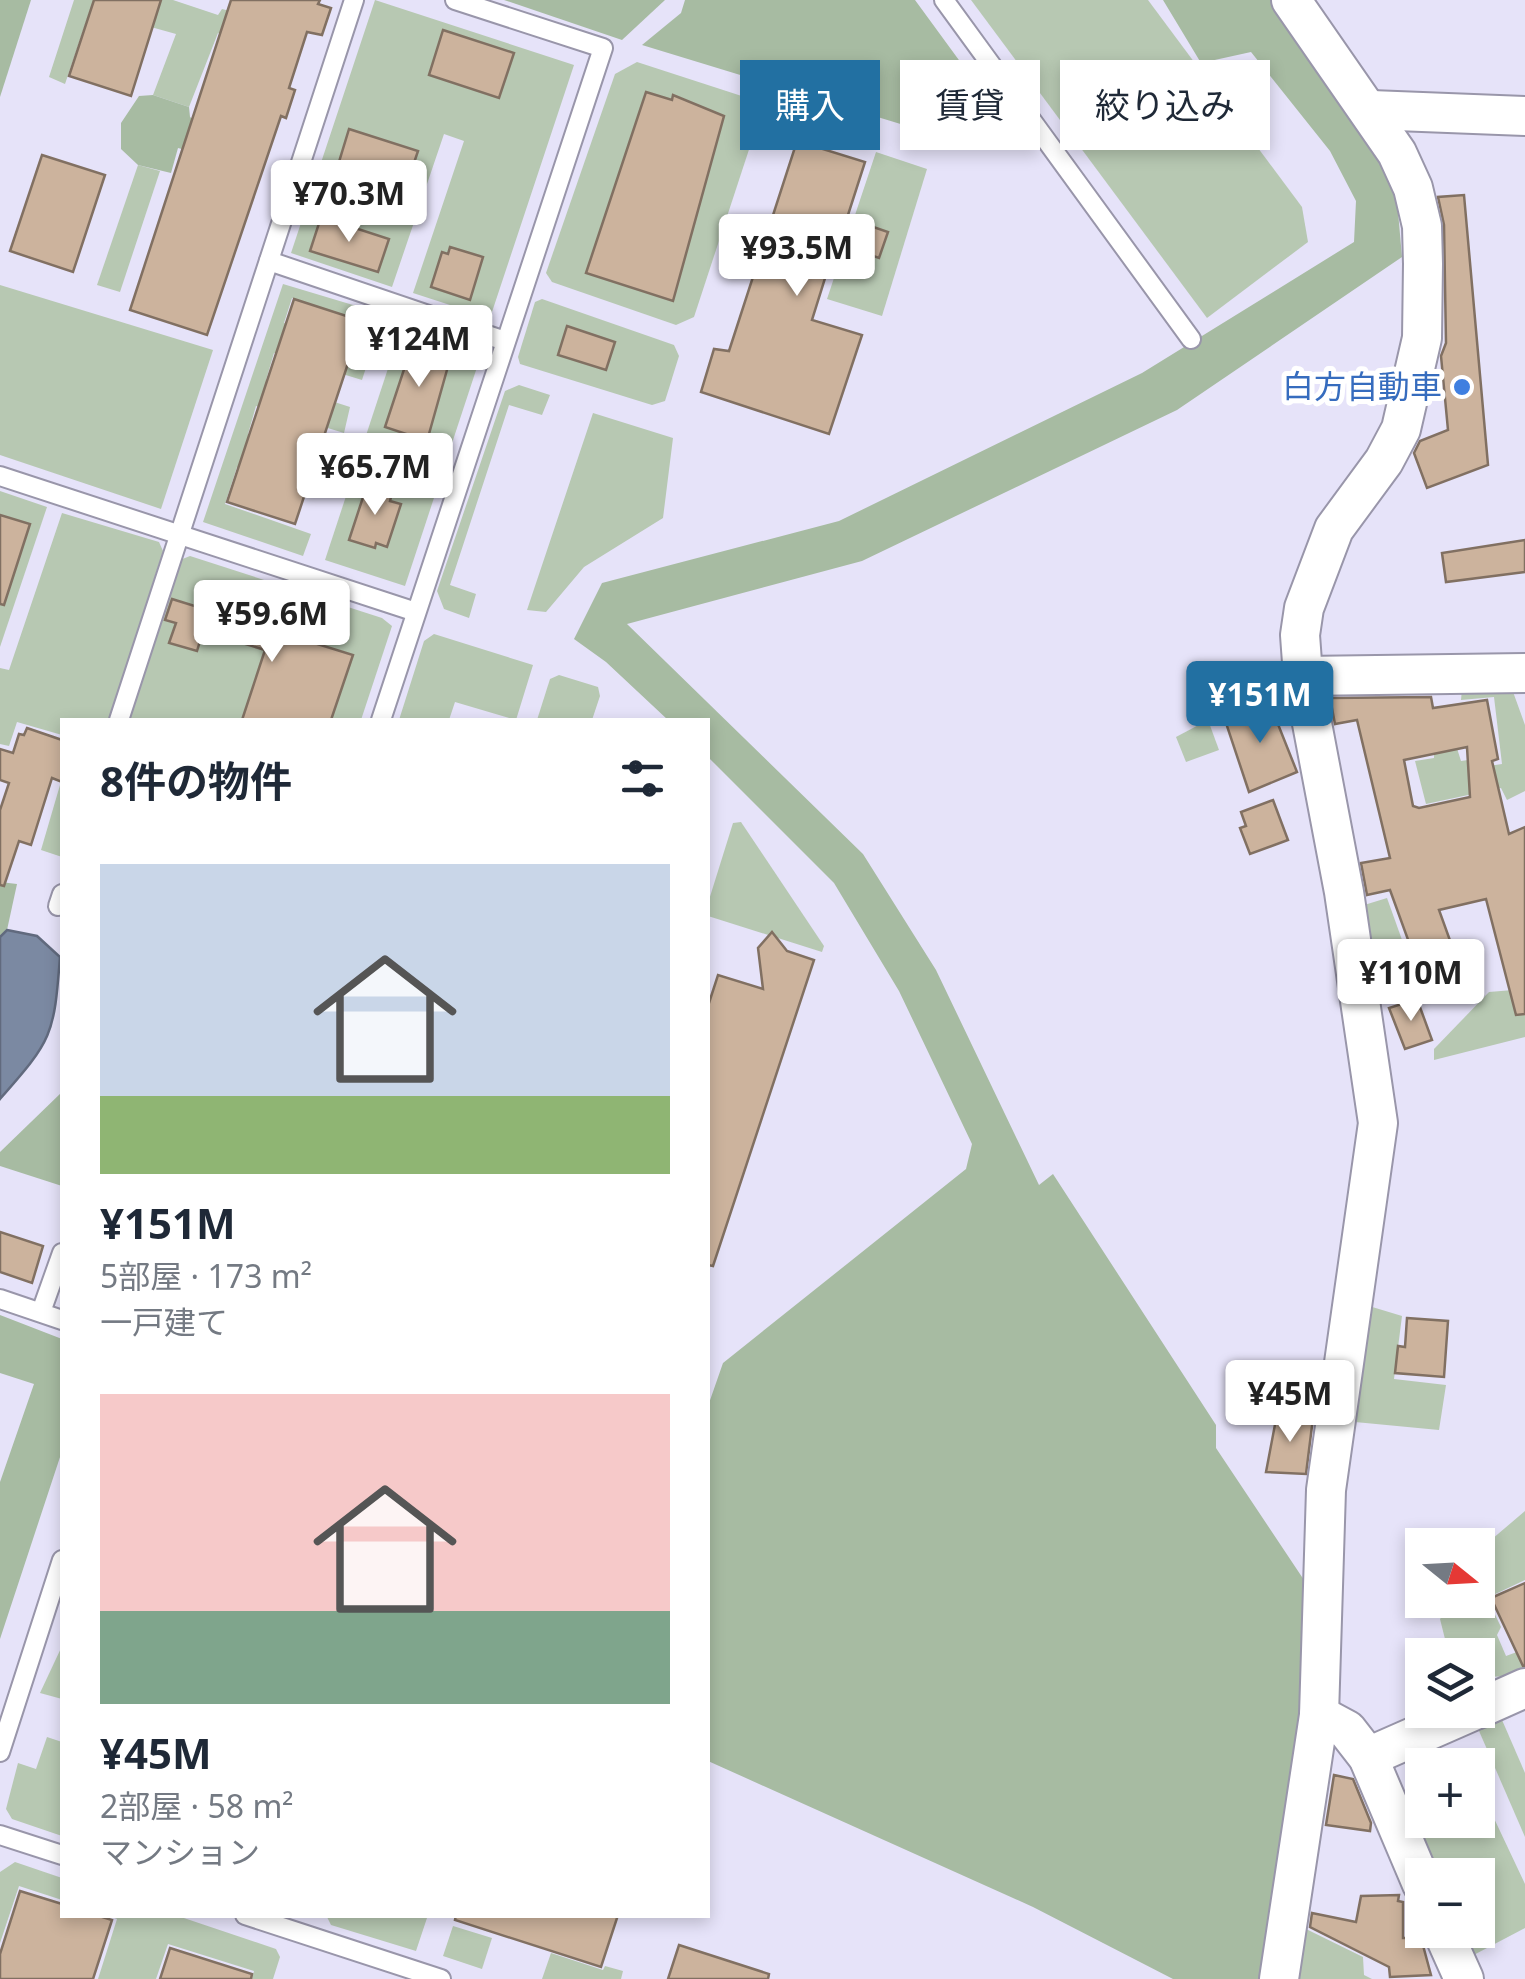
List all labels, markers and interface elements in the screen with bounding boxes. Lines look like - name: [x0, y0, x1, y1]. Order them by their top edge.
- chip: 購入: [740, 60, 880, 150]
- chip: 賃貸: [900, 60, 1040, 150]
- chip: 絞り込み: [1060, 60, 1270, 150]
- pin: ¥70.3M: [268, 160, 430, 245]
- text: ¥70.3M: [293, 171, 405, 214]
- pin: ¥93.5M: [716, 214, 878, 299]
- text: ¥93.5M: [741, 225, 853, 268]
- pin: ¥124M: [349, 305, 489, 390]
- text: ¥124M: [367, 316, 471, 359]
- place label: 白方自動車: [1282, 364, 1442, 407]
- marker: 白方自動車: [1451, 376, 1473, 398]
- pin: ¥65.7M: [294, 433, 456, 518]
- text: ¥65.7M: [319, 444, 431, 487]
- pin: ¥59.6M: [191, 580, 353, 665]
- text: ¥59.6M: [216, 591, 328, 634]
- pin: ¥151M: [1190, 661, 1330, 746]
- text: ¥151M: [1208, 672, 1312, 715]
- icon: filters: [615, 751, 670, 806]
- text: 8件の物件: [100, 752, 292, 809]
- icon: home: [295, 929, 475, 1109]
- pin: ¥110M: [1341, 939, 1481, 1024]
- text: ¥110M: [1359, 950, 1463, 993]
- text: ¥151M: [100, 1194, 236, 1251]
- text: 5部屋 · 173 m²: [100, 1254, 312, 1297]
- text: 一戸建て: [100, 1300, 228, 1343]
- pin: ¥45M: [1231, 1360, 1349, 1445]
- text: ¥45M: [1247, 1371, 1333, 1414]
- icon: home: [295, 1459, 475, 1639]
- north arrow: [1405, 1528, 1495, 1618]
- map controls: [1405, 1528, 1495, 1948]
- button: layers: [1405, 1638, 1495, 1728]
- text: ¥45M: [100, 1724, 212, 1781]
- button: +: [1405, 1748, 1495, 1838]
- text: 2部屋 · 58 m²: [100, 1784, 294, 1827]
- text: マンション: [100, 1830, 260, 1873]
- button: −: [1405, 1858, 1495, 1948]

